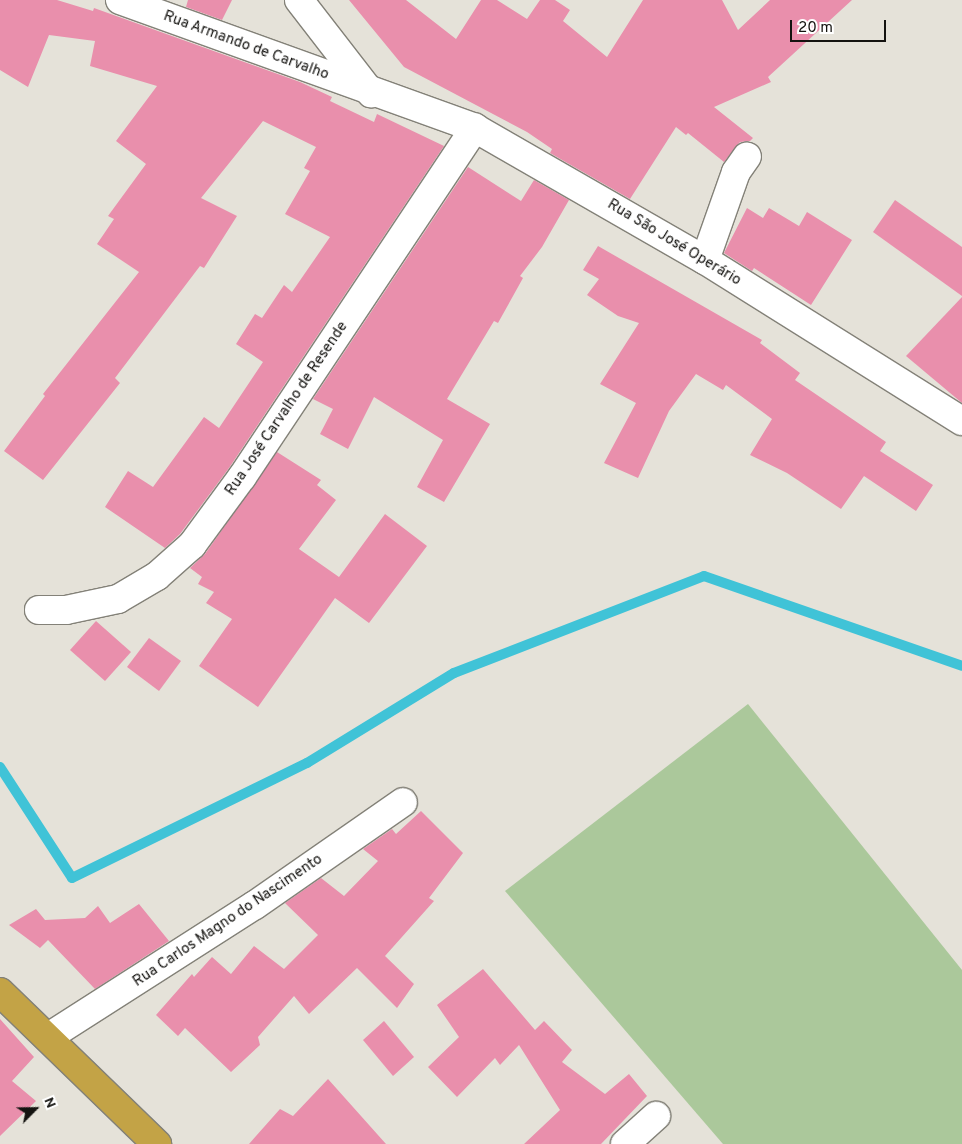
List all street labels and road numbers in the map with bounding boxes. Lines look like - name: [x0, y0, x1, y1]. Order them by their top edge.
- street label: Rua Armando de Carvalho: [160, 8, 332, 84]
- street label: Rua São José Operário: [604, 196, 744, 290]
- street label: Rua José Carvalho de Resende: [222, 319, 352, 499]
- street label: Rua Carlos Magno do Nascimento: [130, 851, 326, 991]

